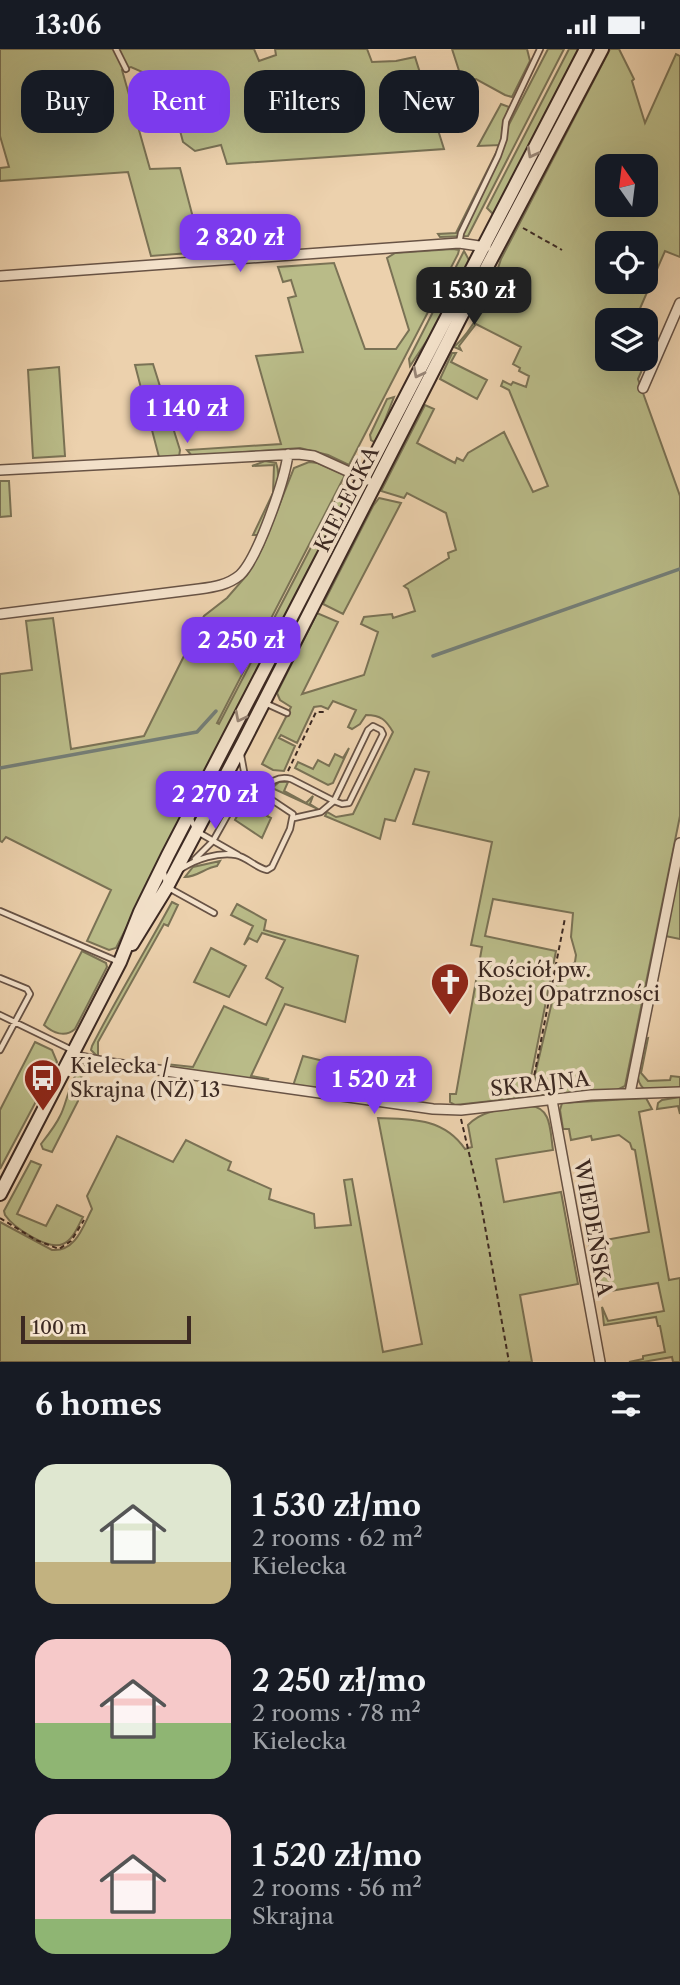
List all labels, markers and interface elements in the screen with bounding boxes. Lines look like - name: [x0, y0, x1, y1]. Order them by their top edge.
- text: 13:06: [35, 9, 101, 41]
- chip: Buy: [21, 70, 114, 133]
- chip: Rent: [128, 70, 230, 133]
- chip: Filters: [244, 70, 365, 133]
- chip: New: [379, 70, 479, 133]
- one-way arrow: [526, 146, 540, 158]
- north arrow: [595, 154, 658, 217]
- map controls: [595, 154, 658, 371]
- pin: 2 820 zł: [168, 215, 312, 274]
- text: 2 820 zł: [196, 223, 284, 251]
- button: locate: [595, 231, 658, 294]
- pin: 1 530 zł: [402, 267, 546, 327]
- text: 1 530 zł: [432, 276, 516, 304]
- button: layers: [595, 308, 658, 371]
- one-way arrow: [413, 366, 426, 378]
- pin: 1 140 zł: [115, 385, 259, 445]
- text: 1 140 zł: [146, 394, 228, 422]
- street label: KIELECKA: [309, 441, 384, 556]
- pin: 2 250 zł: [169, 617, 313, 677]
- text: 2 250 zł: [197, 626, 285, 654]
- one-way arrow: [234, 710, 248, 722]
- pin: 2 270 zł: [143, 771, 287, 831]
- text: 2 270 zł: [172, 780, 258, 808]
- place label: Kościół pw. Bożej Opatrzności: [477, 957, 660, 1006]
- church icon: Kościół pw. Bożej Opatrzności: [429, 961, 471, 1016]
- place label: Kielecka / Skrajna (NŻ) 13: [70, 1053, 220, 1102]
- pin: 1 520 zł: [302, 1056, 446, 1116]
- bus stop icon: Kielecka / Skrajna (NŻ) 13: [22, 1057, 64, 1112]
- text: 1 520 zł: [332, 1065, 416, 1093]
- street label: SKRAJNA: [489, 1066, 591, 1101]
- street label: WIEDEŃSKA: [569, 1157, 618, 1299]
- scale bar: [21, 1313, 191, 1345]
- text: 100 m: [32, 1316, 87, 1339]
- icon: filters: [607, 1385, 645, 1423]
- text: 6 homes: [35, 1386, 162, 1423]
- text: 1 530 zł/mo: [252, 1487, 421, 1524]
- icon: home: [91, 1492, 175, 1576]
- text: 2 rooms · 62 m²: [252, 1524, 423, 1552]
- text: Kielecka: [252, 1552, 347, 1580]
- text: 2 250 zł/mo: [252, 1662, 426, 1699]
- icon: home: [91, 1667, 175, 1751]
- text: 2 rooms · 78 m²: [252, 1699, 421, 1727]
- text: Kielecka: [252, 1727, 347, 1755]
- text: 1 520 zł/mo: [252, 1837, 422, 1874]
- icon: home: [91, 1842, 175, 1926]
- text: 2 rooms · 56 m²: [252, 1874, 422, 1902]
- text: Skrajna: [252, 1902, 334, 1930]

